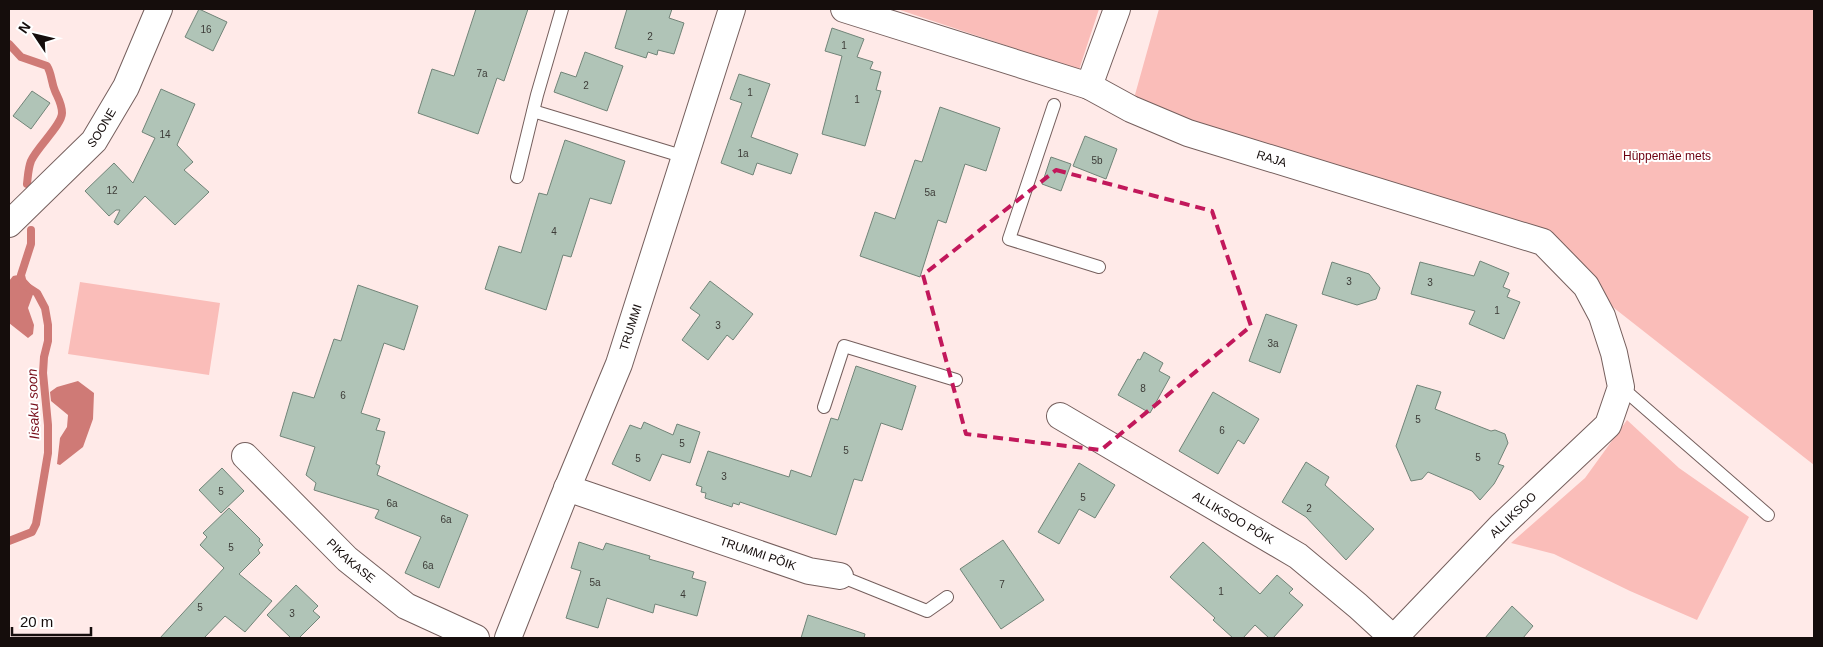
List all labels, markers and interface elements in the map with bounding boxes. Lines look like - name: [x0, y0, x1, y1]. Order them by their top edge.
- north arrow: [10, 10, 60, 60]
- text: N: [15, 19, 34, 36]
- house number: 16: [200, 24, 212, 35]
- house number: 2: [647, 31, 653, 42]
- house number: 1: [841, 40, 847, 51]
- house number: 7a: [476, 68, 488, 79]
- house number: 2: [583, 80, 589, 91]
- house number: 1: [747, 87, 753, 98]
- house number: 1: [854, 94, 860, 105]
- street label: SOONE: [84, 106, 119, 151]
- house number: 14: [159, 129, 171, 140]
- street label: RAJA: [1255, 147, 1288, 170]
- house number: 1a: [737, 148, 749, 159]
- park label: Hüppemäe mets: [1623, 149, 1711, 163]
- house number: 5b: [1091, 155, 1103, 166]
- house number: 12: [106, 185, 118, 196]
- house number: 5a: [924, 187, 936, 198]
- house number: 4: [551, 226, 557, 237]
- house number: 3: [1346, 276, 1352, 287]
- house number: 3: [1427, 277, 1433, 288]
- street label: TRUMMI: [617, 302, 645, 352]
- house number: 1: [1494, 305, 1500, 316]
- house number: 3: [715, 320, 721, 331]
- house number: 3a: [1267, 338, 1279, 349]
- water label: Iisaku soon: [24, 368, 42, 440]
- house number: 8: [1140, 383, 1146, 394]
- house number: 6: [340, 390, 346, 401]
- house number: 5: [1415, 414, 1421, 425]
- house number: 6: [1219, 425, 1225, 436]
- house number: 5: [679, 438, 685, 449]
- house number: 5: [843, 445, 849, 456]
- house number: 5: [1475, 452, 1481, 463]
- house number: 5: [635, 453, 641, 464]
- house number: 3: [721, 471, 727, 482]
- house number: 5: [218, 486, 224, 497]
- street label: ALLIKSOO PÕIK: [1190, 489, 1276, 547]
- street label: ALLIKSOO: [1487, 489, 1539, 541]
- house number: 5: [1080, 492, 1086, 503]
- house number: 6a: [386, 498, 398, 509]
- house number: 2: [1306, 503, 1312, 514]
- house number: 6a: [440, 514, 452, 525]
- street label: TRUMMI PÕIK: [718, 534, 798, 573]
- street label: PIKAKASE: [324, 536, 378, 586]
- house number: 5: [228, 542, 234, 553]
- house number: 6a: [422, 560, 434, 571]
- house number: 5a: [589, 577, 601, 588]
- house number: 7: [999, 579, 1005, 590]
- house number: 1: [1218, 586, 1224, 597]
- house number: 4: [680, 589, 686, 600]
- house number: 5: [197, 602, 203, 613]
- scale bar: [12, 604, 91, 636]
- house number: 3: [289, 608, 295, 619]
- text: 20 m: [20, 613, 53, 630]

